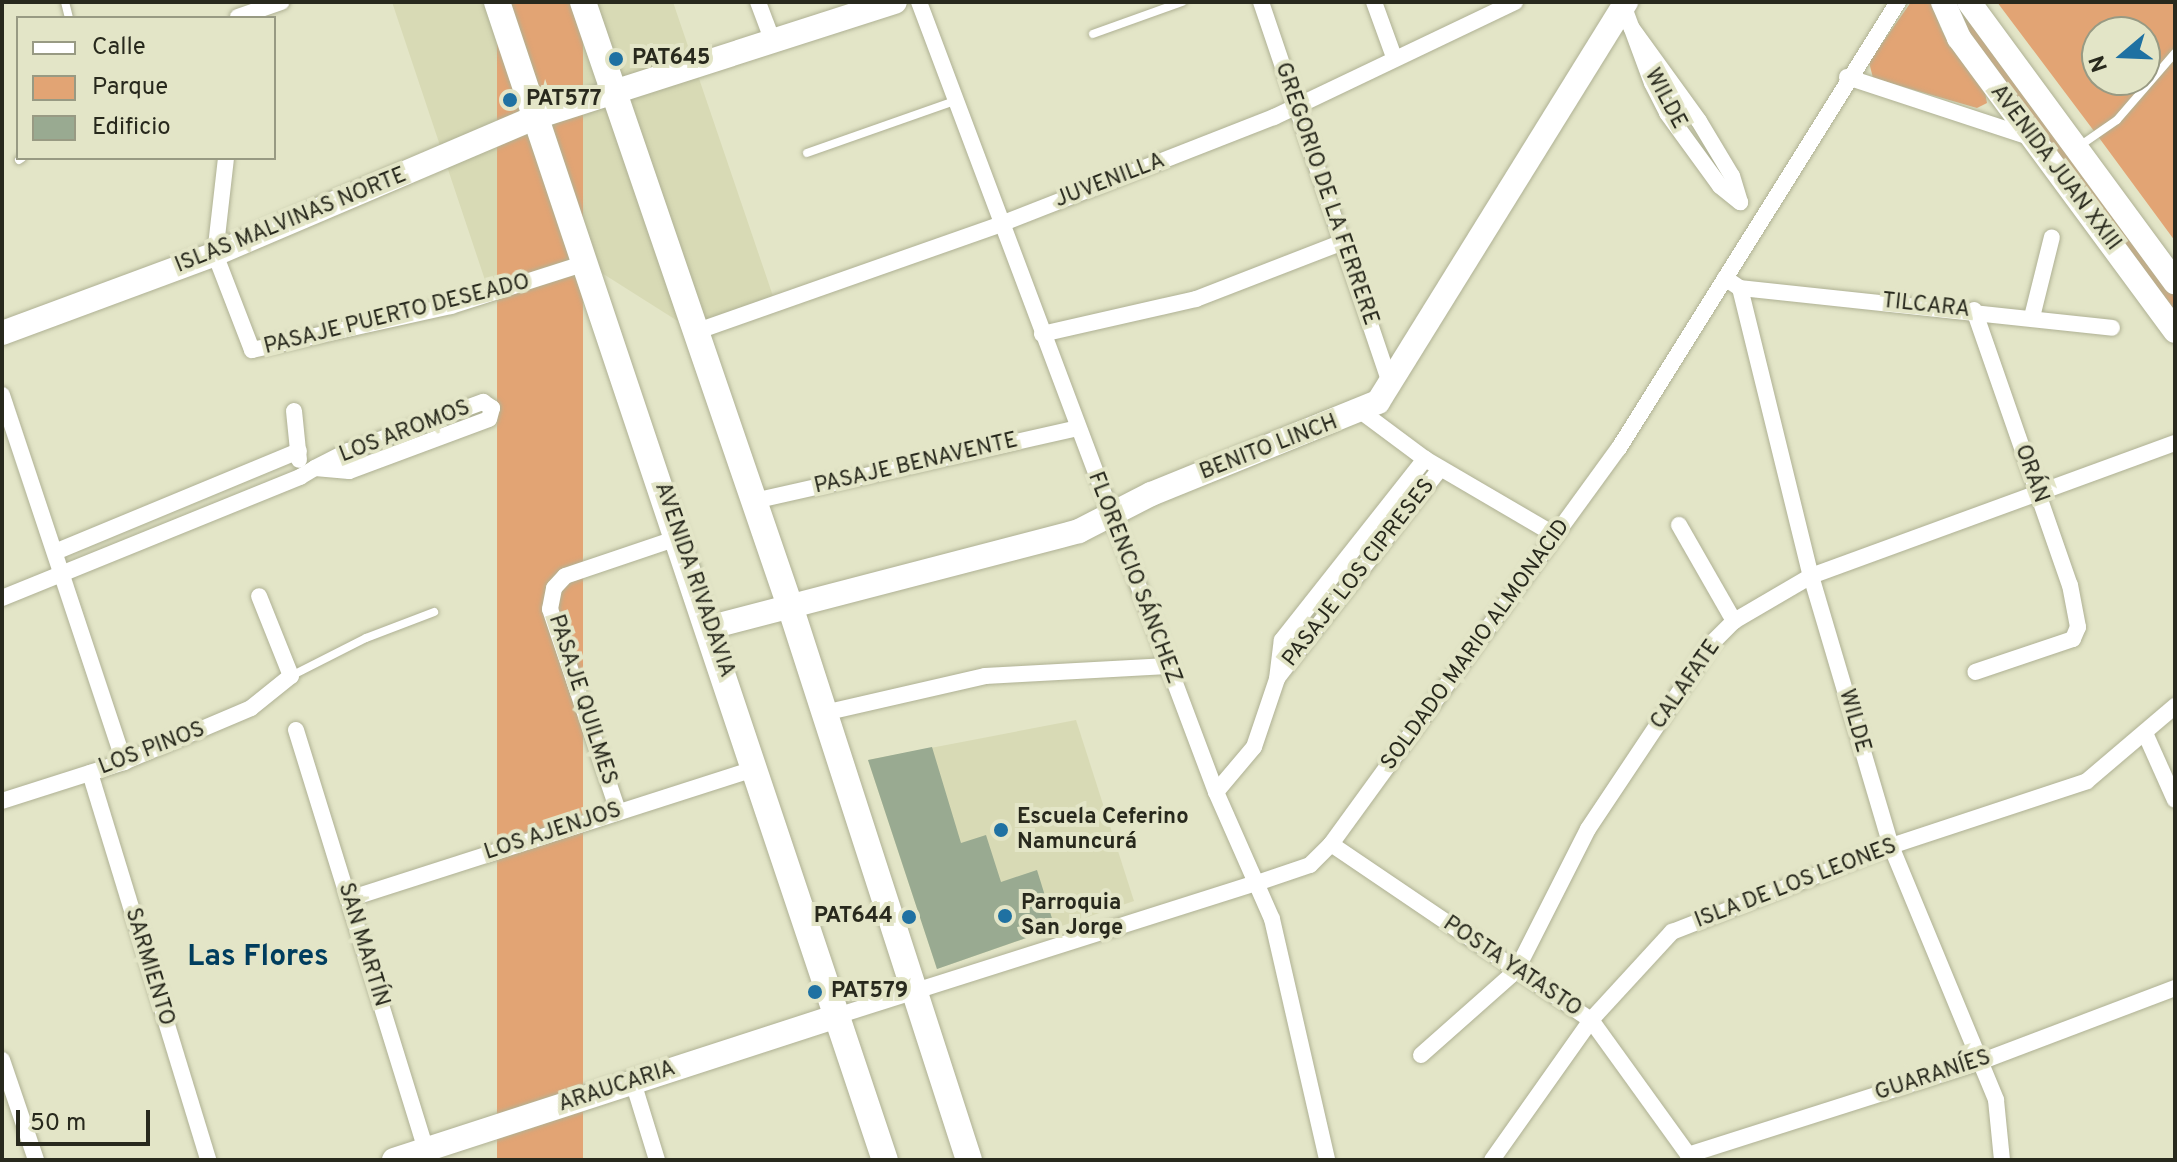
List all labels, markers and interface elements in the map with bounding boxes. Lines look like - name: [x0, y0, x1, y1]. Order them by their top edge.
- legend: [16, 16, 276, 160]
- north arrow: [2081, 16, 2161, 96]
- text: Calle: [92, 33, 146, 63]
- place label: PAT645: [632, 46, 711, 72]
- marker: PAT645: [607, 50, 625, 68]
- text: N: [2084, 51, 2115, 75]
- street label: GREGORIO DE LA FERRERE: [1268, 59, 1384, 329]
- street label: WILDE: [1638, 64, 1692, 134]
- text: Parque: [92, 73, 168, 103]
- street label: AVENIDA JUAN XXIII: [1984, 79, 2126, 257]
- place label: PAT577: [526, 87, 602, 113]
- marker: PAT577: [501, 91, 519, 109]
- text: Edificio: [92, 113, 171, 143]
- street label: JUVENILLA: [1051, 148, 1169, 214]
- street label: ISLAS MALVINAS NORTE: [172, 162, 410, 280]
- street label: PASAJE PUERTO DESEADO: [261, 269, 533, 361]
- street label: TILCARA: [1881, 288, 1971, 324]
- street label: LOS AROMOS: [336, 395, 474, 469]
- street label: BENITO LINCH: [1196, 410, 1342, 486]
- street label: PASAJE BENAVENTE: [812, 428, 1020, 500]
- street label: ORÁN: [2008, 441, 2054, 507]
- street label: FLORENCIO SÁNCHEZ: [1081, 468, 1187, 688]
- street label: PASAJE LOS CIPRESES: [1277, 474, 1441, 672]
- street label: AVENIDA RIVADAVIA: [648, 479, 740, 681]
- street label: SOLDADO MARIO ALMONACID: [1376, 514, 1576, 776]
- street label: PASAJE QUILMES: [542, 612, 622, 788]
- street label: CALAFATE: [1646, 635, 1726, 735]
- street label: WILDE: [1832, 686, 1876, 756]
- street label: LOS PINOS: [95, 717, 209, 781]
- street label: LOS AJENJOS: [481, 797, 625, 867]
- place label: Escuela Ceferino Namuncurá: [1017, 804, 1189, 856]
- marker: Escuela Ceferino Namuncurá: [992, 821, 1010, 839]
- street label: ISLA DE LOS LEONES: [1691, 833, 1901, 935]
- street label: SAN MARTÍN: [332, 880, 394, 1010]
- place label: Parroquia San Jorge: [1021, 890, 1123, 942]
- place label: PAT644: [814, 904, 893, 930]
- street label: SARMIENTO: [119, 905, 179, 1029]
- marker: Parroquia San Jorge: [996, 907, 1014, 925]
- marker: PAT644: [900, 908, 918, 926]
- street label: POSTA YATASTO: [1437, 910, 1587, 1024]
- district label: Las Flores: [187, 940, 329, 976]
- place label: PAT579: [831, 979, 908, 1005]
- marker: PAT579: [806, 983, 824, 1001]
- street label: GUARANÍES: [1872, 1045, 1994, 1107]
- street label: ARAUCARIA: [555, 1056, 679, 1118]
- scale bar: [20, 1094, 154, 1144]
- text: 50 m: [30, 1109, 86, 1139]

